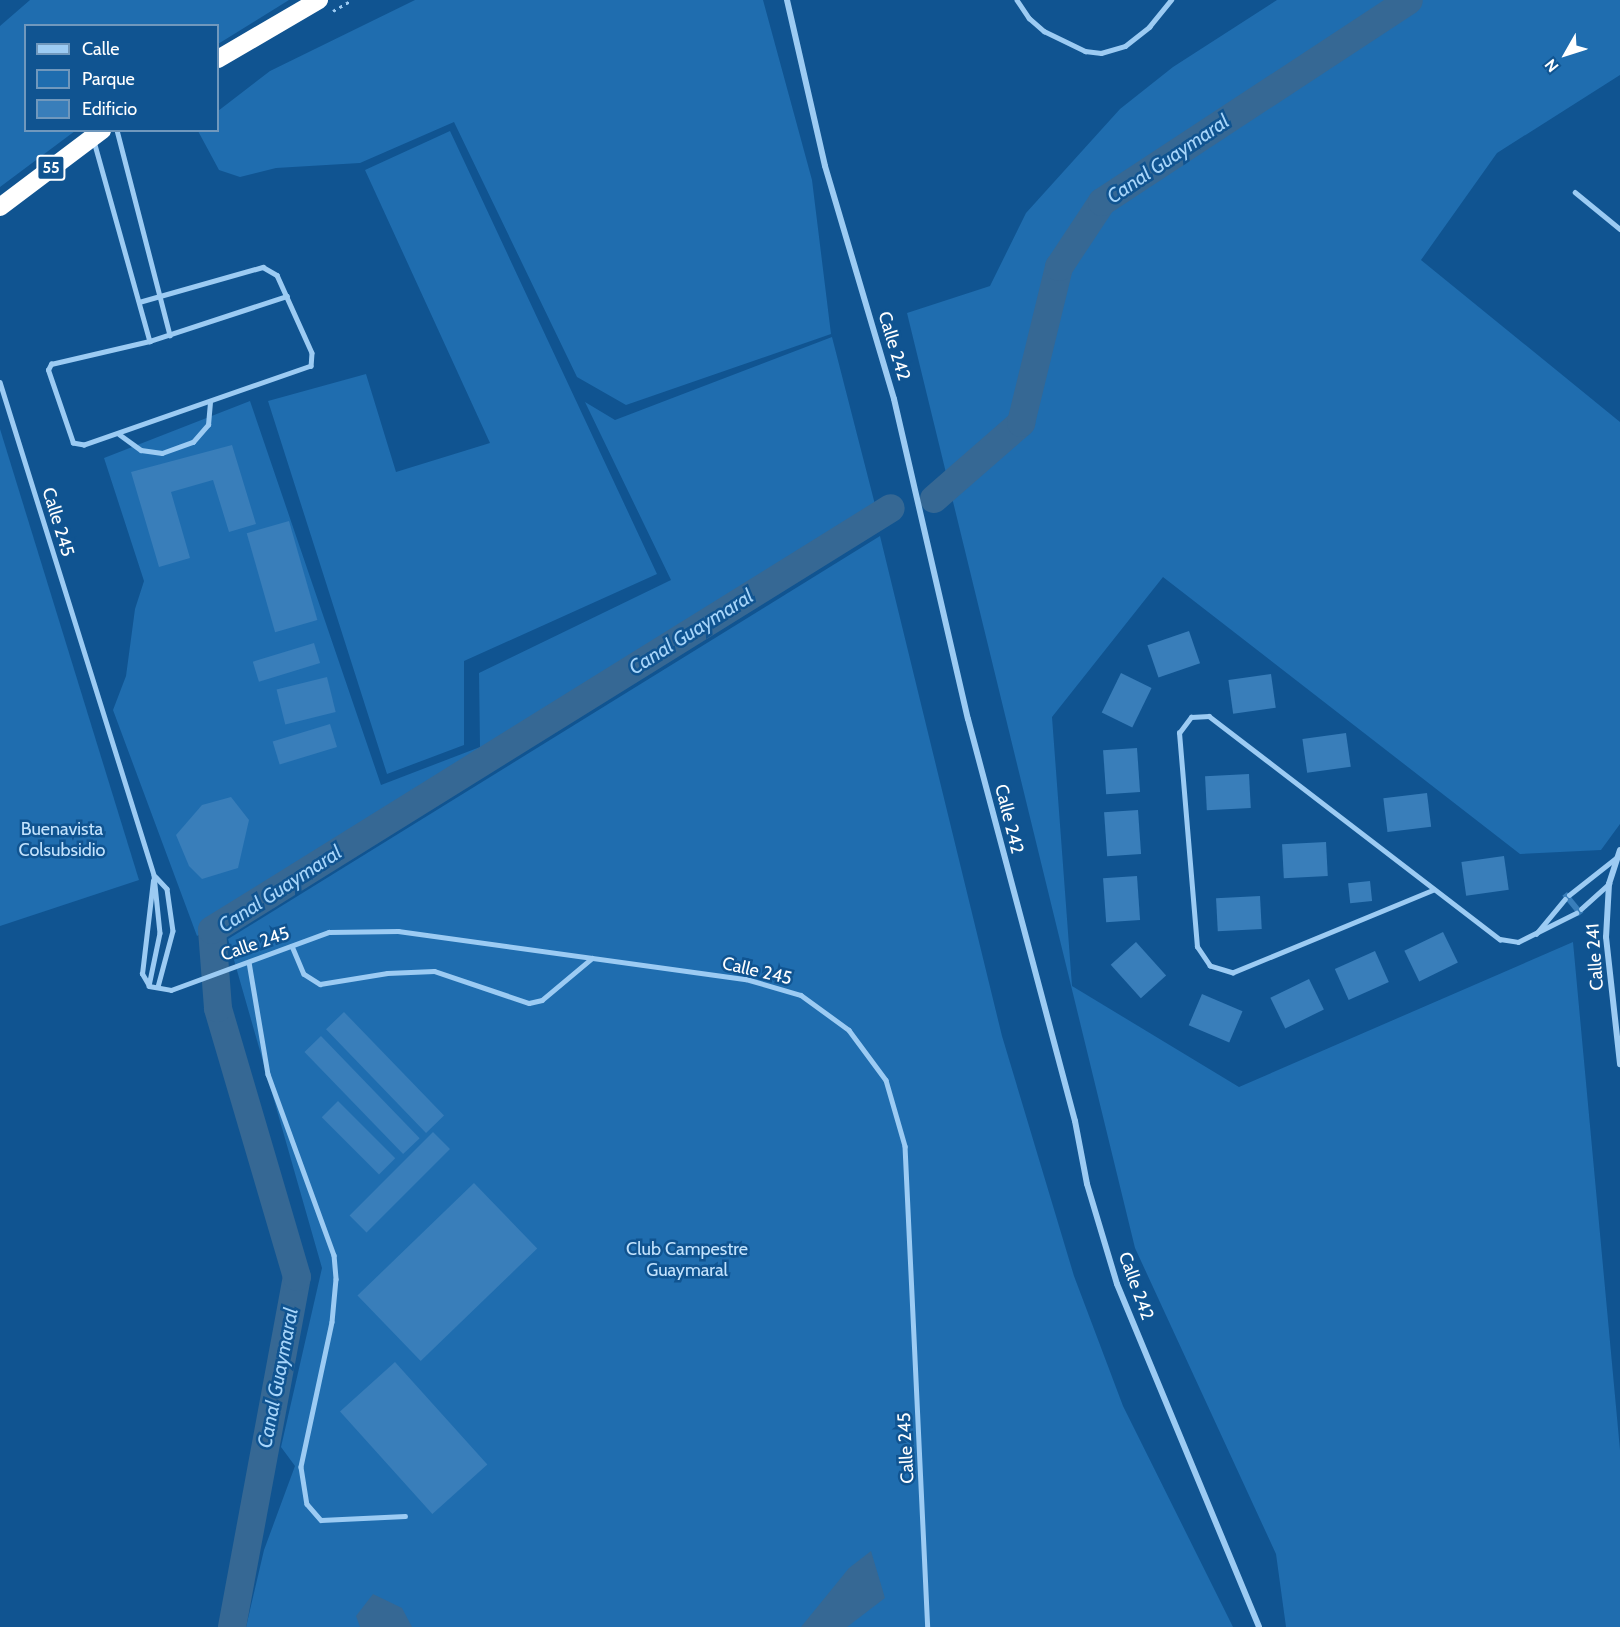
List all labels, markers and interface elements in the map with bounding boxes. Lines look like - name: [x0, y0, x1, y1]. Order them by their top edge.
- legend: [24, 24, 219, 132]
- north arrow: [1536, 24, 1596, 84]
- text: Calle: [82, 38, 119, 60]
- text: N: [1541, 55, 1563, 76]
- text: Parque: [82, 68, 135, 90]
- text: Edificio: [82, 98, 137, 120]
- water label: Canal Guaymaral: [1102, 109, 1234, 209]
- road number: 55: [36, 155, 66, 181]
- street label: Calle 242: [873, 309, 915, 383]
- street label: Calle 245: [37, 485, 79, 559]
- water label: Canal Guaymaral: [624, 584, 758, 680]
- street label: Calle 242: [990, 782, 1028, 856]
- park label: Buenavista Colsubsidio: [19, 819, 105, 862]
- water label: Canal Guaymaral: [214, 840, 346, 938]
- street label: Calle 245: [218, 922, 292, 966]
- street label: Calle 241: [1582, 923, 1608, 991]
- street label: Calle 245: [720, 952, 794, 990]
- park label: Club Campestre Guaymaral: [626, 1239, 748, 1282]
- street label: Calle 242: [1114, 1249, 1158, 1323]
- water label: Canal Guaymaral: [253, 1306, 303, 1450]
- street label: Calle 245: [893, 1412, 919, 1484]

